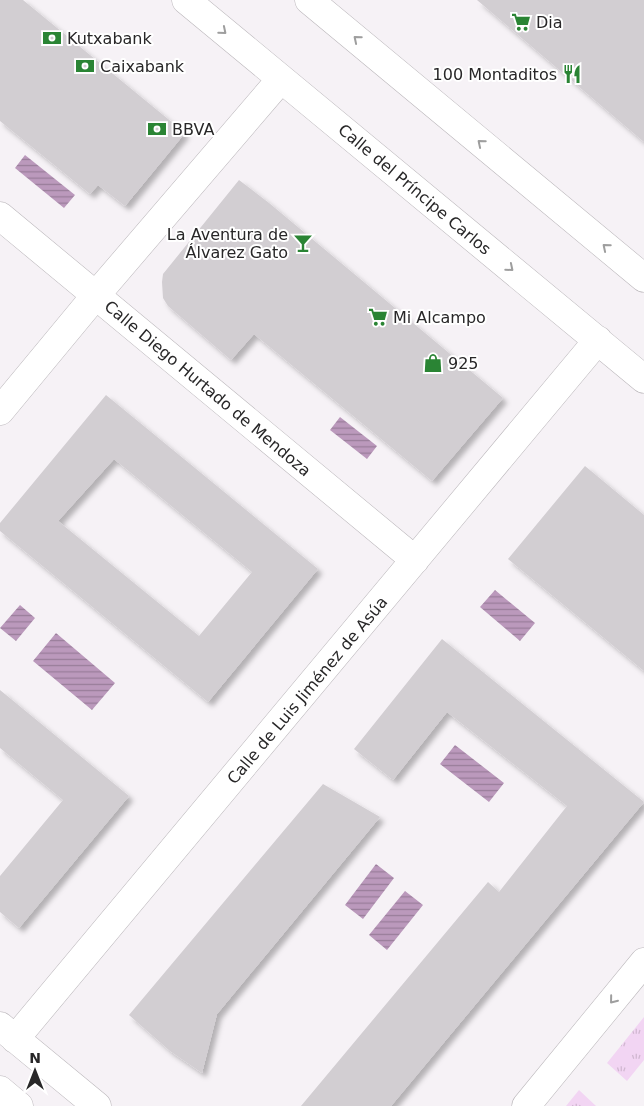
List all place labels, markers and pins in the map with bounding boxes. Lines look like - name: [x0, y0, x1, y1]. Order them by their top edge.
- supermarket icon: Dia: [510, 11, 532, 33]
- place label: Dia: [536, 13, 563, 32]
- bank icon: Kutxabank: [41, 27, 63, 49]
- place label: Kutxabank: [67, 29, 152, 48]
- bank icon: Caixabank: [74, 55, 96, 77]
- place label: Caixabank: [100, 57, 185, 76]
- restaurant icon: 100 Montaditos: [561, 63, 583, 85]
- place label: 100 Montaditos: [433, 65, 557, 84]
- bank icon: BBVA: [146, 118, 168, 140]
- place label: BBVA: [172, 120, 214, 139]
- place label: La Aventura de Álvarez Gato: [167, 225, 288, 262]
- bar icon: La Aventura de Álvarez Gato: [292, 232, 314, 254]
- supermarket icon: Mi Alcampo: [367, 306, 389, 328]
- place label: Mi Alcampo: [393, 308, 486, 327]
- shop icon: 925: [422, 352, 444, 374]
- place label: 925: [448, 354, 479, 373]

